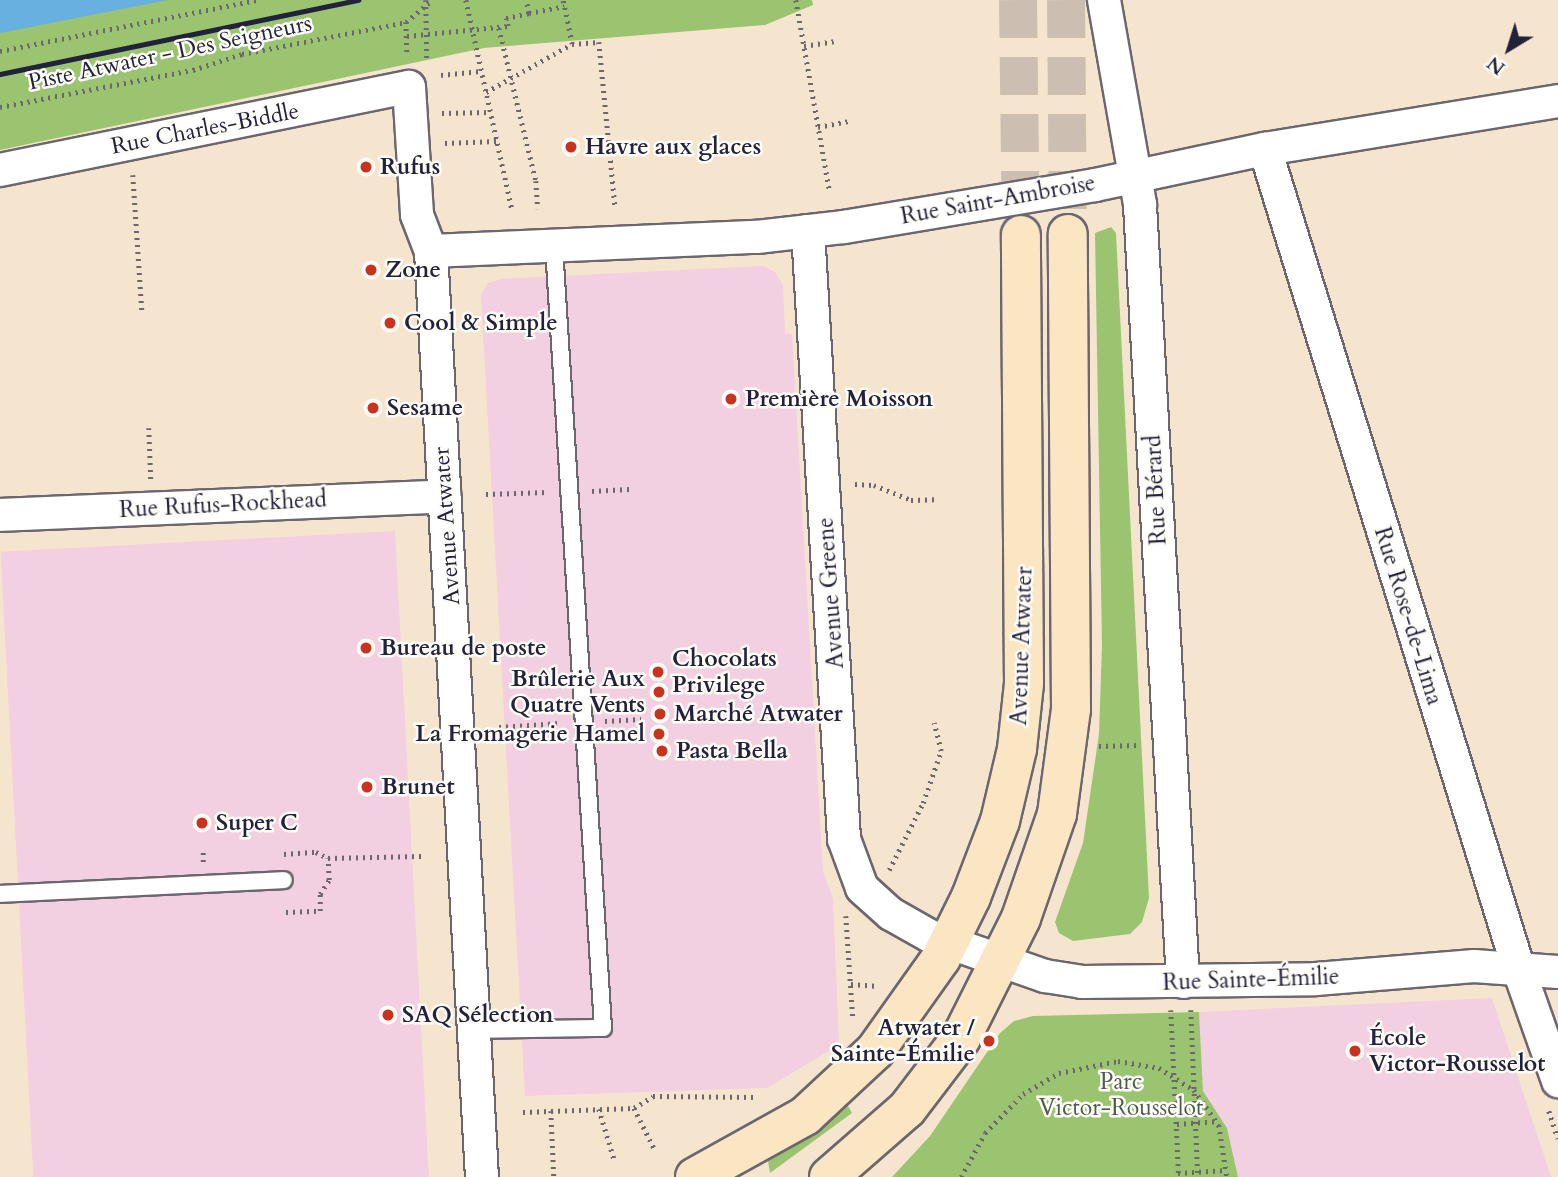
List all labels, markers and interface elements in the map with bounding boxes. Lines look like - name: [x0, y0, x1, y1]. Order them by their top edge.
- street label: Piste Atwater - Des Seigneurs: [26, 9, 314, 97]
- north arrow: [1474, 14, 1544, 84]
- text: N: [1482, 50, 1511, 81]
- street label: Rue Charles-Biddle: [109, 97, 301, 161]
- place label: Havre aux glaces: [585, 133, 761, 161]
- marker: Havre aux glaces: [563, 139, 579, 155]
- place label: Rufus: [380, 153, 440, 181]
- marker: Rufus: [358, 159, 374, 175]
- street label: Rue Saint-Ambroise: [898, 169, 1098, 231]
- place label: Zone: [385, 256, 441, 284]
- marker: Zone: [363, 262, 379, 278]
- place label: Cool & Simple: [404, 309, 558, 337]
- marker: Cool & Simple: [382, 315, 398, 331]
- place label: Première Moisson: [745, 385, 933, 413]
- marker: Première Moisson: [723, 391, 739, 407]
- place label: Sesame: [387, 394, 463, 422]
- marker: Sesame: [365, 400, 381, 416]
- street label: Rue Bérard: [1139, 434, 1173, 546]
- street label: Avenue Atwater: [428, 446, 466, 606]
- street label: Rue Rufus-Rockhead: [119, 486, 327, 524]
- street label: Avenue Greene: [812, 516, 850, 670]
- street label: Rue Rose-de-Lima: [1368, 524, 1448, 708]
- street label: Avenue Atwater: [1005, 566, 1039, 726]
- place label: Bureau de poste: [380, 634, 546, 662]
- marker: Bureau de poste: [358, 640, 374, 656]
- place label: Chocolats Privilege: [672, 645, 777, 699]
- marker: Chocolats Privilege: [650, 664, 666, 680]
- place label: Brûlerie Aux Quatre Vents: [510, 665, 645, 719]
- marker: Brûlerie Aux Quatre Vents: [651, 684, 667, 700]
- place label: Marché Atwater: [674, 700, 843, 728]
- marker: Marché Atwater: [652, 706, 668, 722]
- place label: La Fromagerie Hamel: [415, 720, 645, 748]
- marker: La Fromagerie Hamel: [651, 726, 667, 742]
- place label: Pasta Bella: [676, 737, 788, 765]
- marker: Pasta Bella: [654, 743, 670, 759]
- place label: Brunet: [381, 773, 455, 801]
- marker: Brunet: [359, 779, 375, 795]
- place label: Super C: [216, 809, 298, 837]
- marker: Super C: [194, 815, 210, 831]
- street label: Rue Sainte-Émilie: [1162, 963, 1340, 997]
- place label: SAQ Sélection: [402, 1001, 554, 1029]
- marker: SAQ Sélection: [380, 1007, 396, 1023]
- place label: Atwater / Sainte-Émilie: [831, 1014, 975, 1068]
- place label: École Victor-Rousselot: [1369, 1024, 1545, 1078]
- marker: Atwater / Sainte-Émilie: [981, 1033, 997, 1049]
- marker: École Victor-Rousselot: [1347, 1043, 1363, 1059]
- park label: Parc Victor-Rousselot: [1039, 1068, 1203, 1122]

